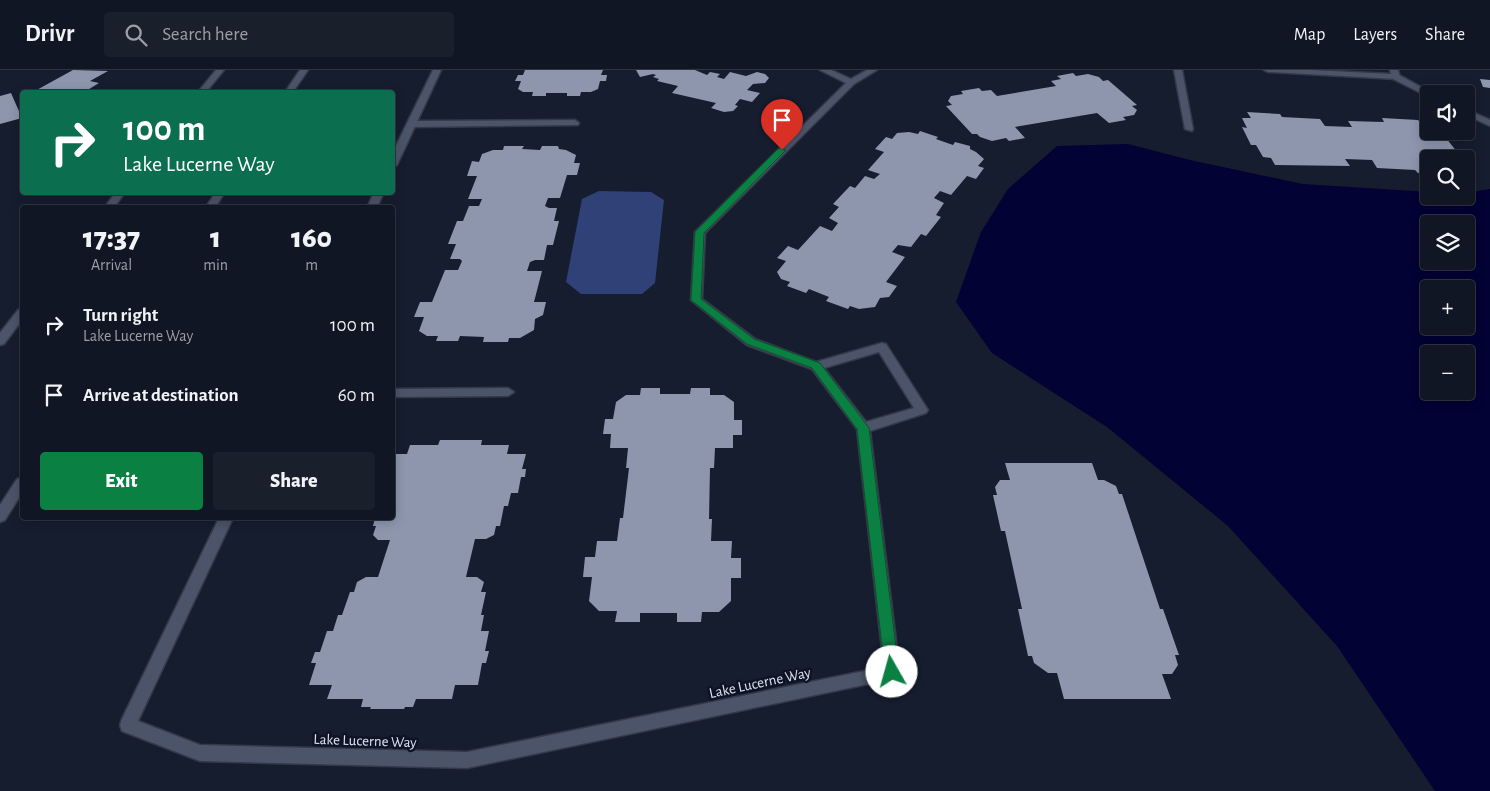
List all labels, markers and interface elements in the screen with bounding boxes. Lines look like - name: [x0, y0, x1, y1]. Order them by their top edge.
- search box: [104, 12, 454, 57]
- icon: search: [122, 21, 150, 49]
- text: Drivr: [25, 22, 74, 46]
- text: Search here: [162, 25, 248, 44]
- text: Map: [1294, 26, 1325, 44]
- text: Layers: [1353, 26, 1397, 44]
- text: Share: [1425, 26, 1465, 44]
- map controls: [1420, 85, 1475, 400]
- button: sound: [1420, 85, 1475, 140]
- pin: [761, 99, 803, 150]
- icon: arrive: [768, 106, 796, 134]
- icon: right: [40, 110, 105, 175]
- text: 100 m: [123, 112, 206, 147]
- button: search: [1420, 150, 1475, 205]
- text: Lake Lucerne Way: [123, 153, 275, 175]
- button: layers: [1420, 215, 1475, 270]
- text: 17:37: [83, 223, 140, 253]
- text: 1: [210, 223, 221, 253]
- text: 160: [291, 223, 332, 253]
- text: Arrival: [91, 257, 132, 273]
- text: min: [203, 257, 228, 273]
- text: m: [305, 257, 318, 273]
- button: +: [1420, 280, 1475, 335]
- text: Turn right: [83, 306, 158, 325]
- icon: right: [40, 311, 68, 339]
- text: 100 m: [330, 316, 375, 335]
- text: Lake Lucerne Way: [83, 328, 193, 344]
- button: −: [1420, 345, 1475, 400]
- icon: arrive: [40, 381, 68, 409]
- text: Arrive at destination: [83, 386, 239, 405]
- text: 60 m: [338, 386, 375, 405]
- button: Exit: [40, 452, 203, 510]
- button: Share: [213, 452, 375, 510]
- position arrow: [865, 645, 917, 697]
- street label: Lake Lucerne Way: [708, 665, 813, 701]
- street label: Lake Lucerne Way: [313, 732, 418, 750]

